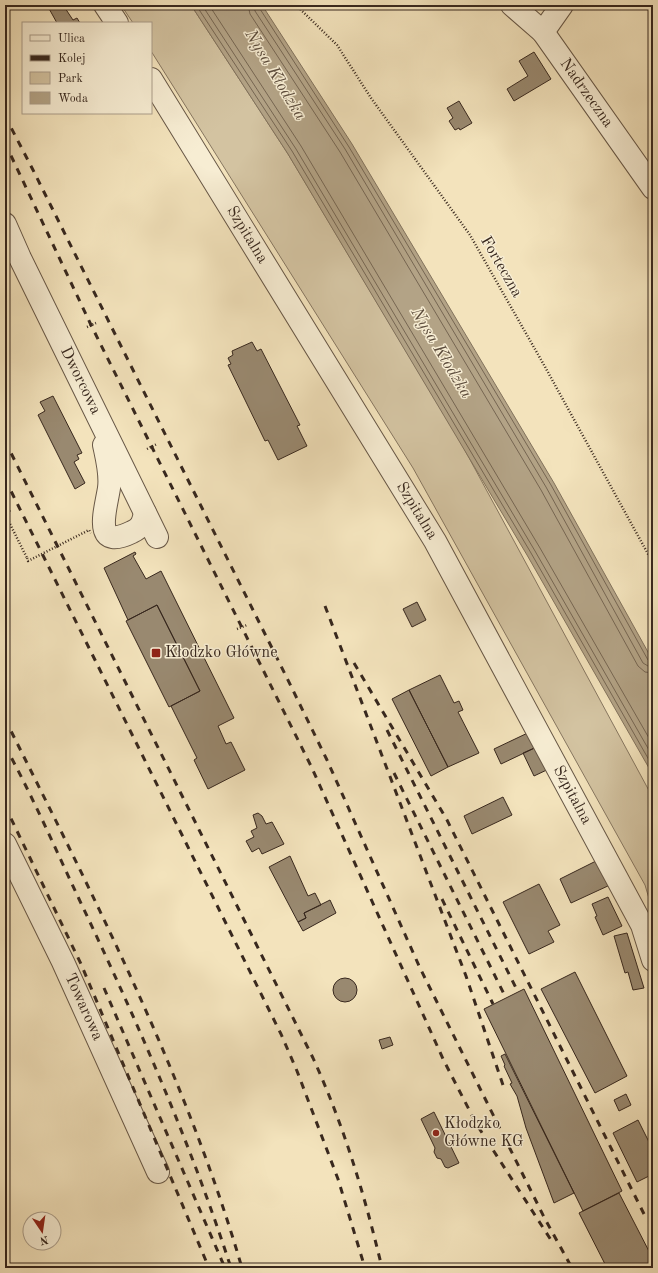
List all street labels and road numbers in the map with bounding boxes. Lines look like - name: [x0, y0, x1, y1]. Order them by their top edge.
- street label: Nadrzeczna: [557, 56, 616, 131]
- street label: Szpitalna: [223, 203, 270, 266]
- street label: Forteczna: [477, 234, 525, 300]
- street label: Dworcowa: [57, 344, 104, 417]
- street label: Szpitalna: [393, 479, 440, 542]
- street label: Szpitalna: [550, 763, 594, 827]
- street label: Towarowa: [61, 971, 106, 1043]

